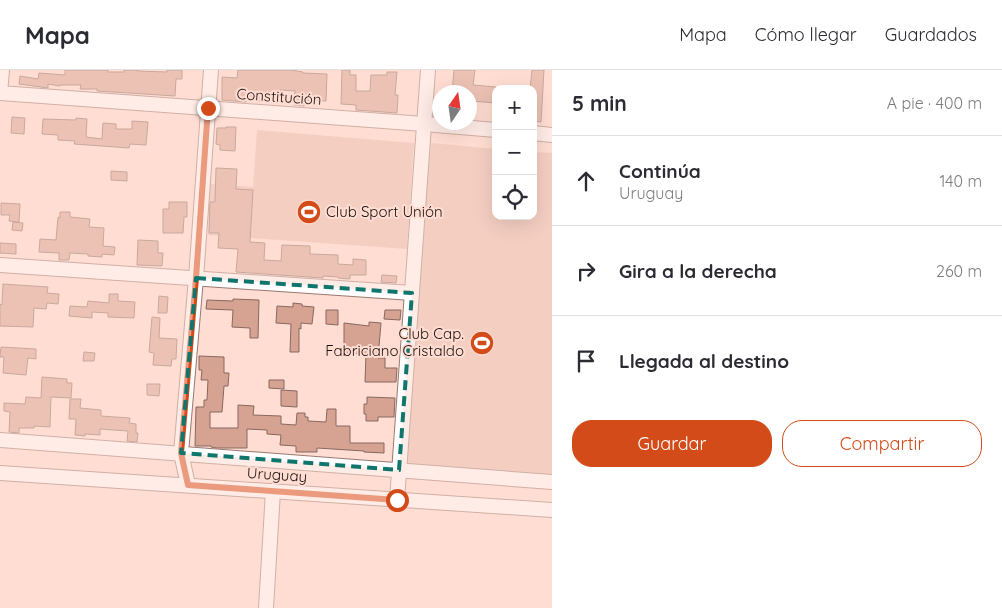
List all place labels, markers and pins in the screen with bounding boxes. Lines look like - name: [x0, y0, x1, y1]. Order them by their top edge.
- sports icon: Club Sport Unión: [296, 199, 322, 225]
- place label: Club Sport Unión: [326, 202, 443, 221]
- place label: Club Cap. Fabriciano Cristaldo: [325, 324, 464, 360]
- sports icon: Club Cap. Fabriciano Cristaldo: [469, 330, 495, 356]

